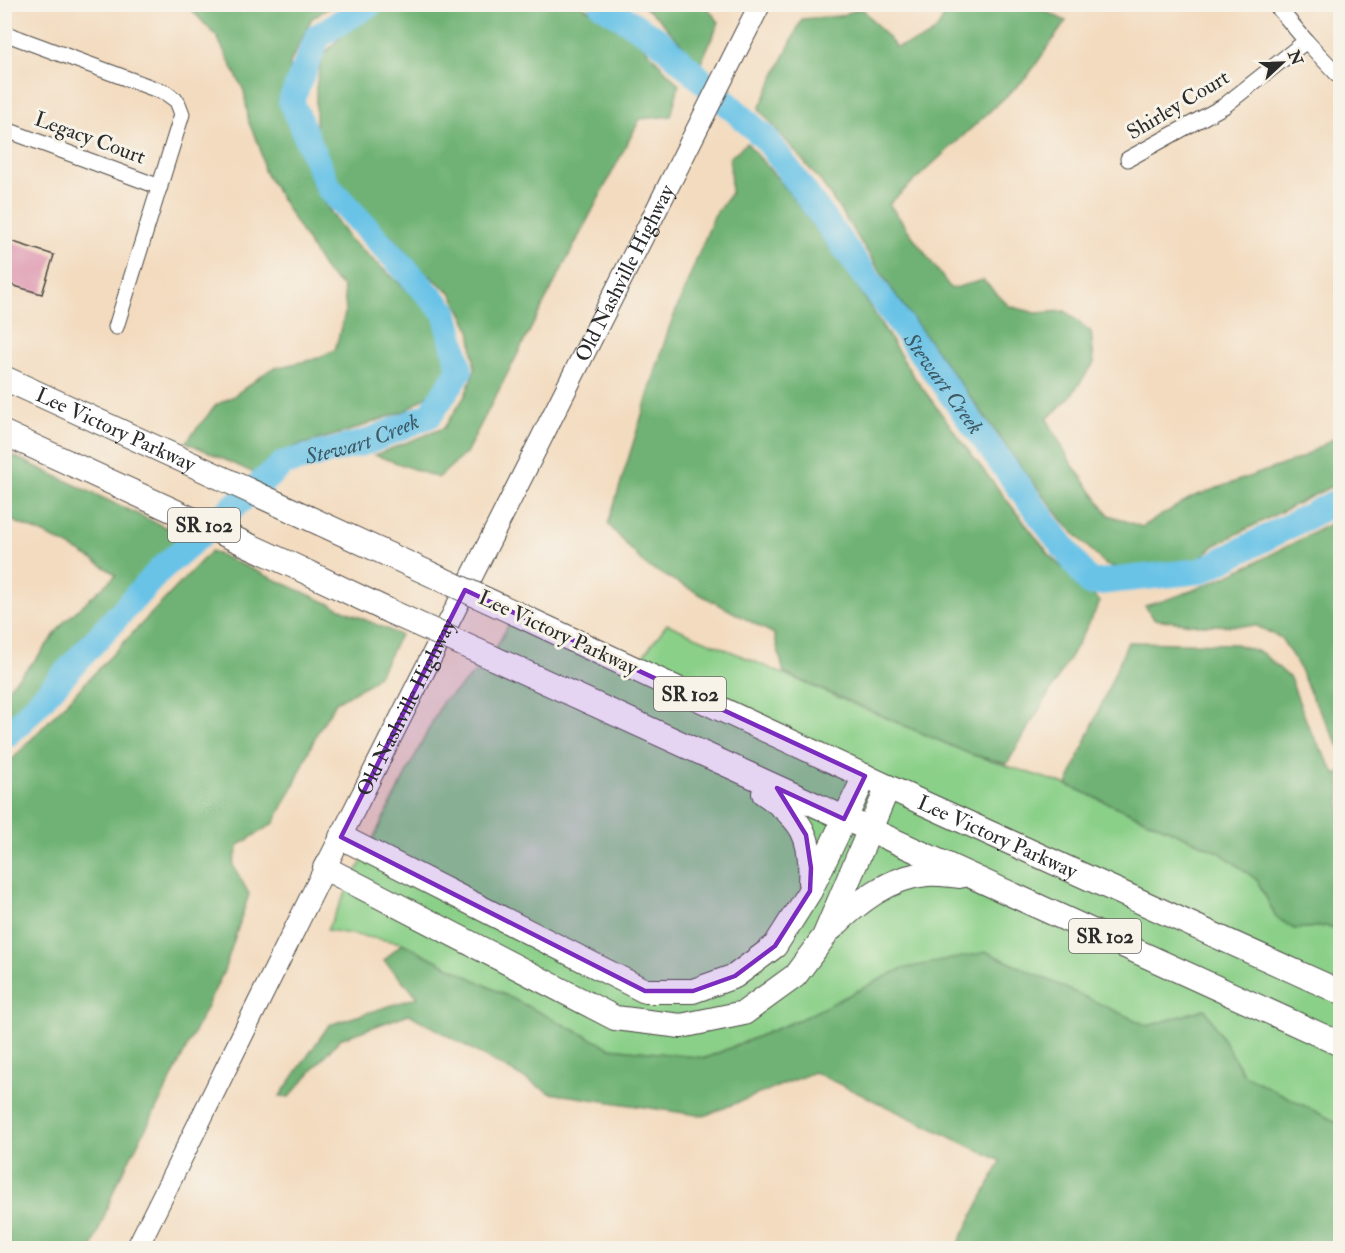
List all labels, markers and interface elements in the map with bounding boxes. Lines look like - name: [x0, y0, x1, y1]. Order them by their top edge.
- north arrow: [1252, 33, 1312, 93]
- text: N: [1283, 46, 1307, 69]
- street label: Shirley Court: [1122, 64, 1234, 146]
- street label: Legacy Court: [31, 105, 149, 171]
- street label: Old Nashville Highway: [569, 179, 681, 366]
- water label: Stewart Creek: [897, 326, 989, 440]
- street label: Lee Victory Parkway: [32, 381, 201, 478]
- water label: Stewart Creek: [301, 407, 423, 471]
- road number: SR 102: [168, 508, 240, 542]
- street label: Lee Victory Parkway: [474, 584, 643, 682]
- street label: Old Nashville Highway: [350, 613, 462, 800]
- road number: SR 102: [654, 677, 726, 711]
- street label: Lee Victory Parkway: [913, 789, 1083, 885]
- road number: SR 102: [1069, 919, 1141, 953]

